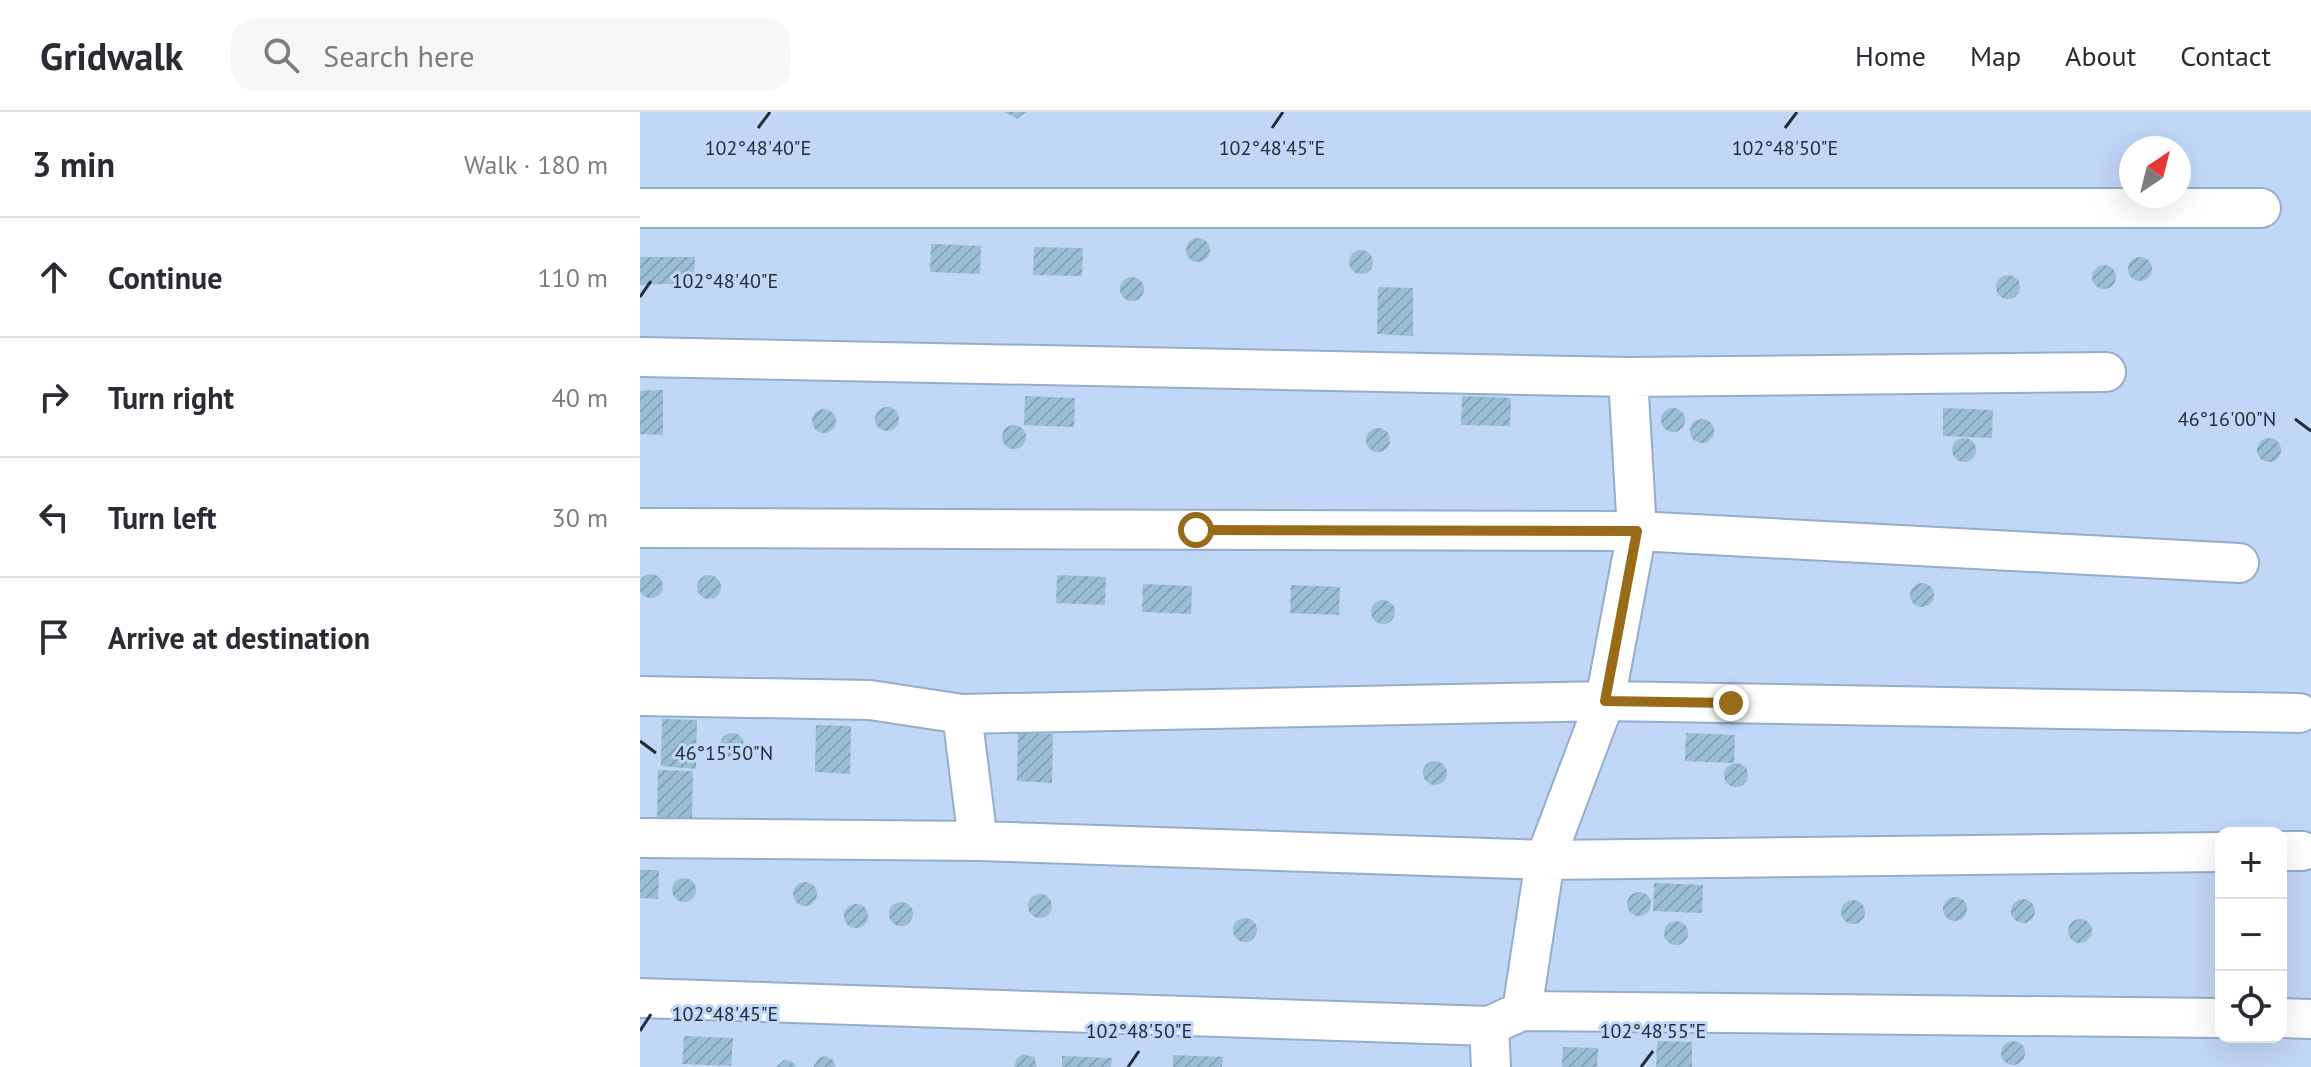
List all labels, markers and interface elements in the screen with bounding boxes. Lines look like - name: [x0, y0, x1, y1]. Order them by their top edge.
- search box: [231, 19, 791, 91]
- text: Gridwalk: [40, 31, 183, 80]
- icon: search: [259, 33, 303, 77]
- text: Search here: [323, 36, 475, 75]
- text: Home: [1855, 37, 1926, 74]
- text: Map: [1970, 37, 2021, 74]
- text: About: [2065, 37, 2136, 74]
- text: Contact: [2180, 37, 2271, 74]
- text: 102°48'40"E: [705, 135, 811, 161]
- text: 102°48'45"E: [1219, 135, 1325, 161]
- text: 102°48'50"E: [1732, 135, 1838, 161]
- north arrow: [2119, 136, 2191, 208]
- text: 3 min: [32, 142, 115, 186]
- text: Walk · 180 m: [464, 148, 608, 181]
- icon: ahead: [32, 255, 76, 299]
- text: Continue: [108, 258, 222, 297]
- text: 110 m: [537, 261, 608, 294]
- text: 102°48'40"E: [672, 268, 778, 294]
- icon: right: [32, 375, 76, 419]
- text: Turn right: [108, 378, 234, 417]
- text: 40 m: [552, 381, 608, 414]
- text: 46°16'00"N: [2178, 406, 2276, 432]
- icon: left: [32, 495, 76, 539]
- text: Turn left: [108, 498, 216, 537]
- text: 30 m: [552, 501, 608, 534]
- route start: [1178, 512, 1214, 548]
- icon: arrive: [32, 615, 76, 659]
- text: Arrive at destination: [108, 618, 370, 657]
- route end: [1713, 685, 1749, 721]
- text: 46°15'50"N: [675, 740, 773, 766]
- map controls: [2215, 827, 2287, 1043]
- button: +: [2215, 827, 2287, 899]
- button: −: [2215, 899, 2287, 971]
- button: locate: [2215, 971, 2287, 1043]
- text: 102°48'45"E: [672, 1001, 778, 1027]
- text: 102°48'50"E: [1086, 1018, 1192, 1044]
- text: 102°48'55"E: [1600, 1018, 1706, 1044]

